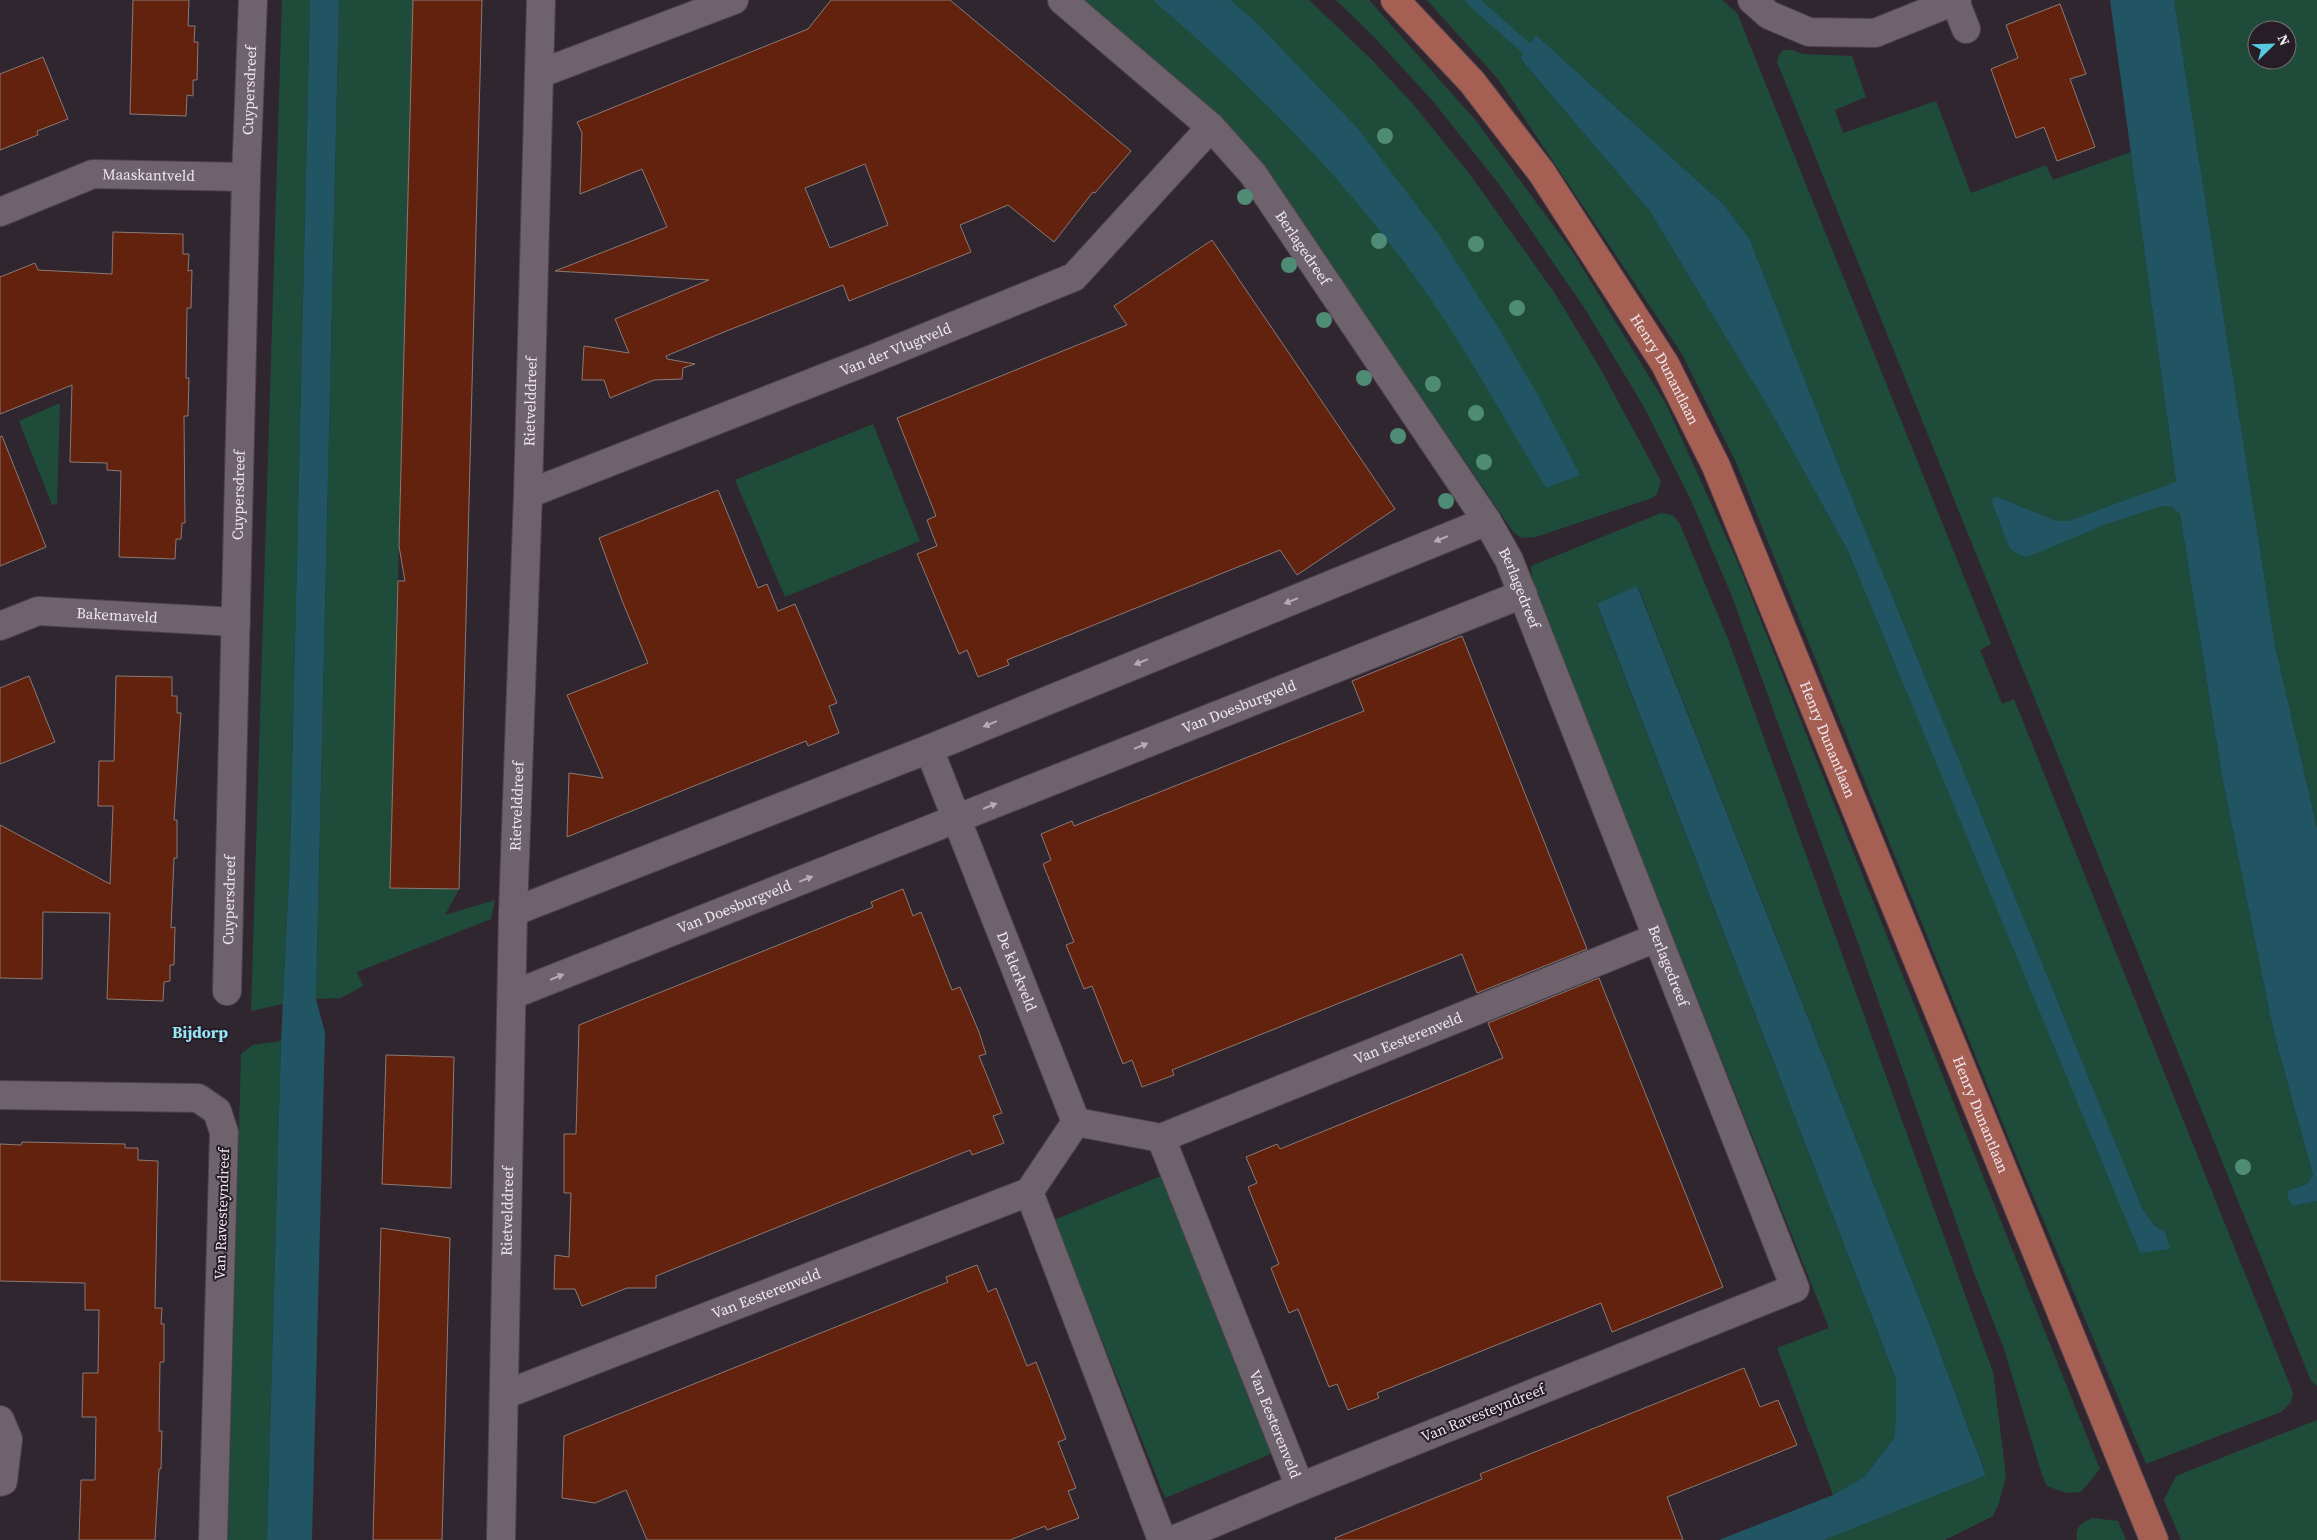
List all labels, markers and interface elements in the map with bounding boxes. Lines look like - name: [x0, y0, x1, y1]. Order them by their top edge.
- north arrow: [2247, 20, 2297, 70]
- text: N: [2273, 31, 2295, 49]
- street label: Cuypersdreef: [237, 43, 261, 136]
- street label: Maaskantveld: [102, 163, 195, 186]
- street label: Berlagedreef: [1271, 206, 1337, 290]
- street label: Henry Dunantlaan: [1625, 309, 1705, 428]
- street label: Van der Vlugtveld: [837, 317, 955, 381]
- street label: Rietvelddreef: [518, 354, 542, 447]
- street label: Cuypersdreef: [227, 448, 250, 540]
- one-way arrow: [1434, 536, 1448, 544]
- street label: Berlagedreef: [1494, 543, 1546, 633]
- one-way arrow: [1283, 597, 1298, 605]
- street label: Bakemaveld: [76, 602, 159, 628]
- one-way arrow: [1134, 659, 1148, 667]
- street label: Van Doesburgveld: [1179, 674, 1299, 738]
- street label: Henry Dunantlaan: [1795, 678, 1861, 801]
- one-way arrow: [982, 720, 997, 728]
- one-way arrow: [1133, 742, 1148, 749]
- street label: Rietvelddreef: [504, 759, 528, 851]
- one-way arrow: [982, 802, 997, 810]
- street label: Cuypersdreef: [217, 853, 240, 945]
- street label: Van Doesburgveld: [674, 874, 795, 939]
- one-way arrow: [799, 875, 814, 883]
- street label: Berlagedreef: [1643, 922, 1695, 1011]
- street label: De klerkveld: [992, 928, 1043, 1015]
- one-way arrow: [550, 973, 565, 981]
- street label: Van Eesterenveld: [1350, 1006, 1465, 1069]
- district label: Bijdorp: [172, 1021, 228, 1043]
- street label: Henry Dunantlaan: [1948, 1053, 2014, 1176]
- street label: Van Ravesteyndreef: [209, 1146, 234, 1280]
- street label: Rietvelddreef: [495, 1164, 518, 1256]
- street label: Van Eesterenveld: [708, 1262, 824, 1324]
- street label: Van Eesterenveld: [1244, 1367, 1307, 1482]
- street label: Van Ravesteyndreef: [1418, 1377, 1549, 1447]

